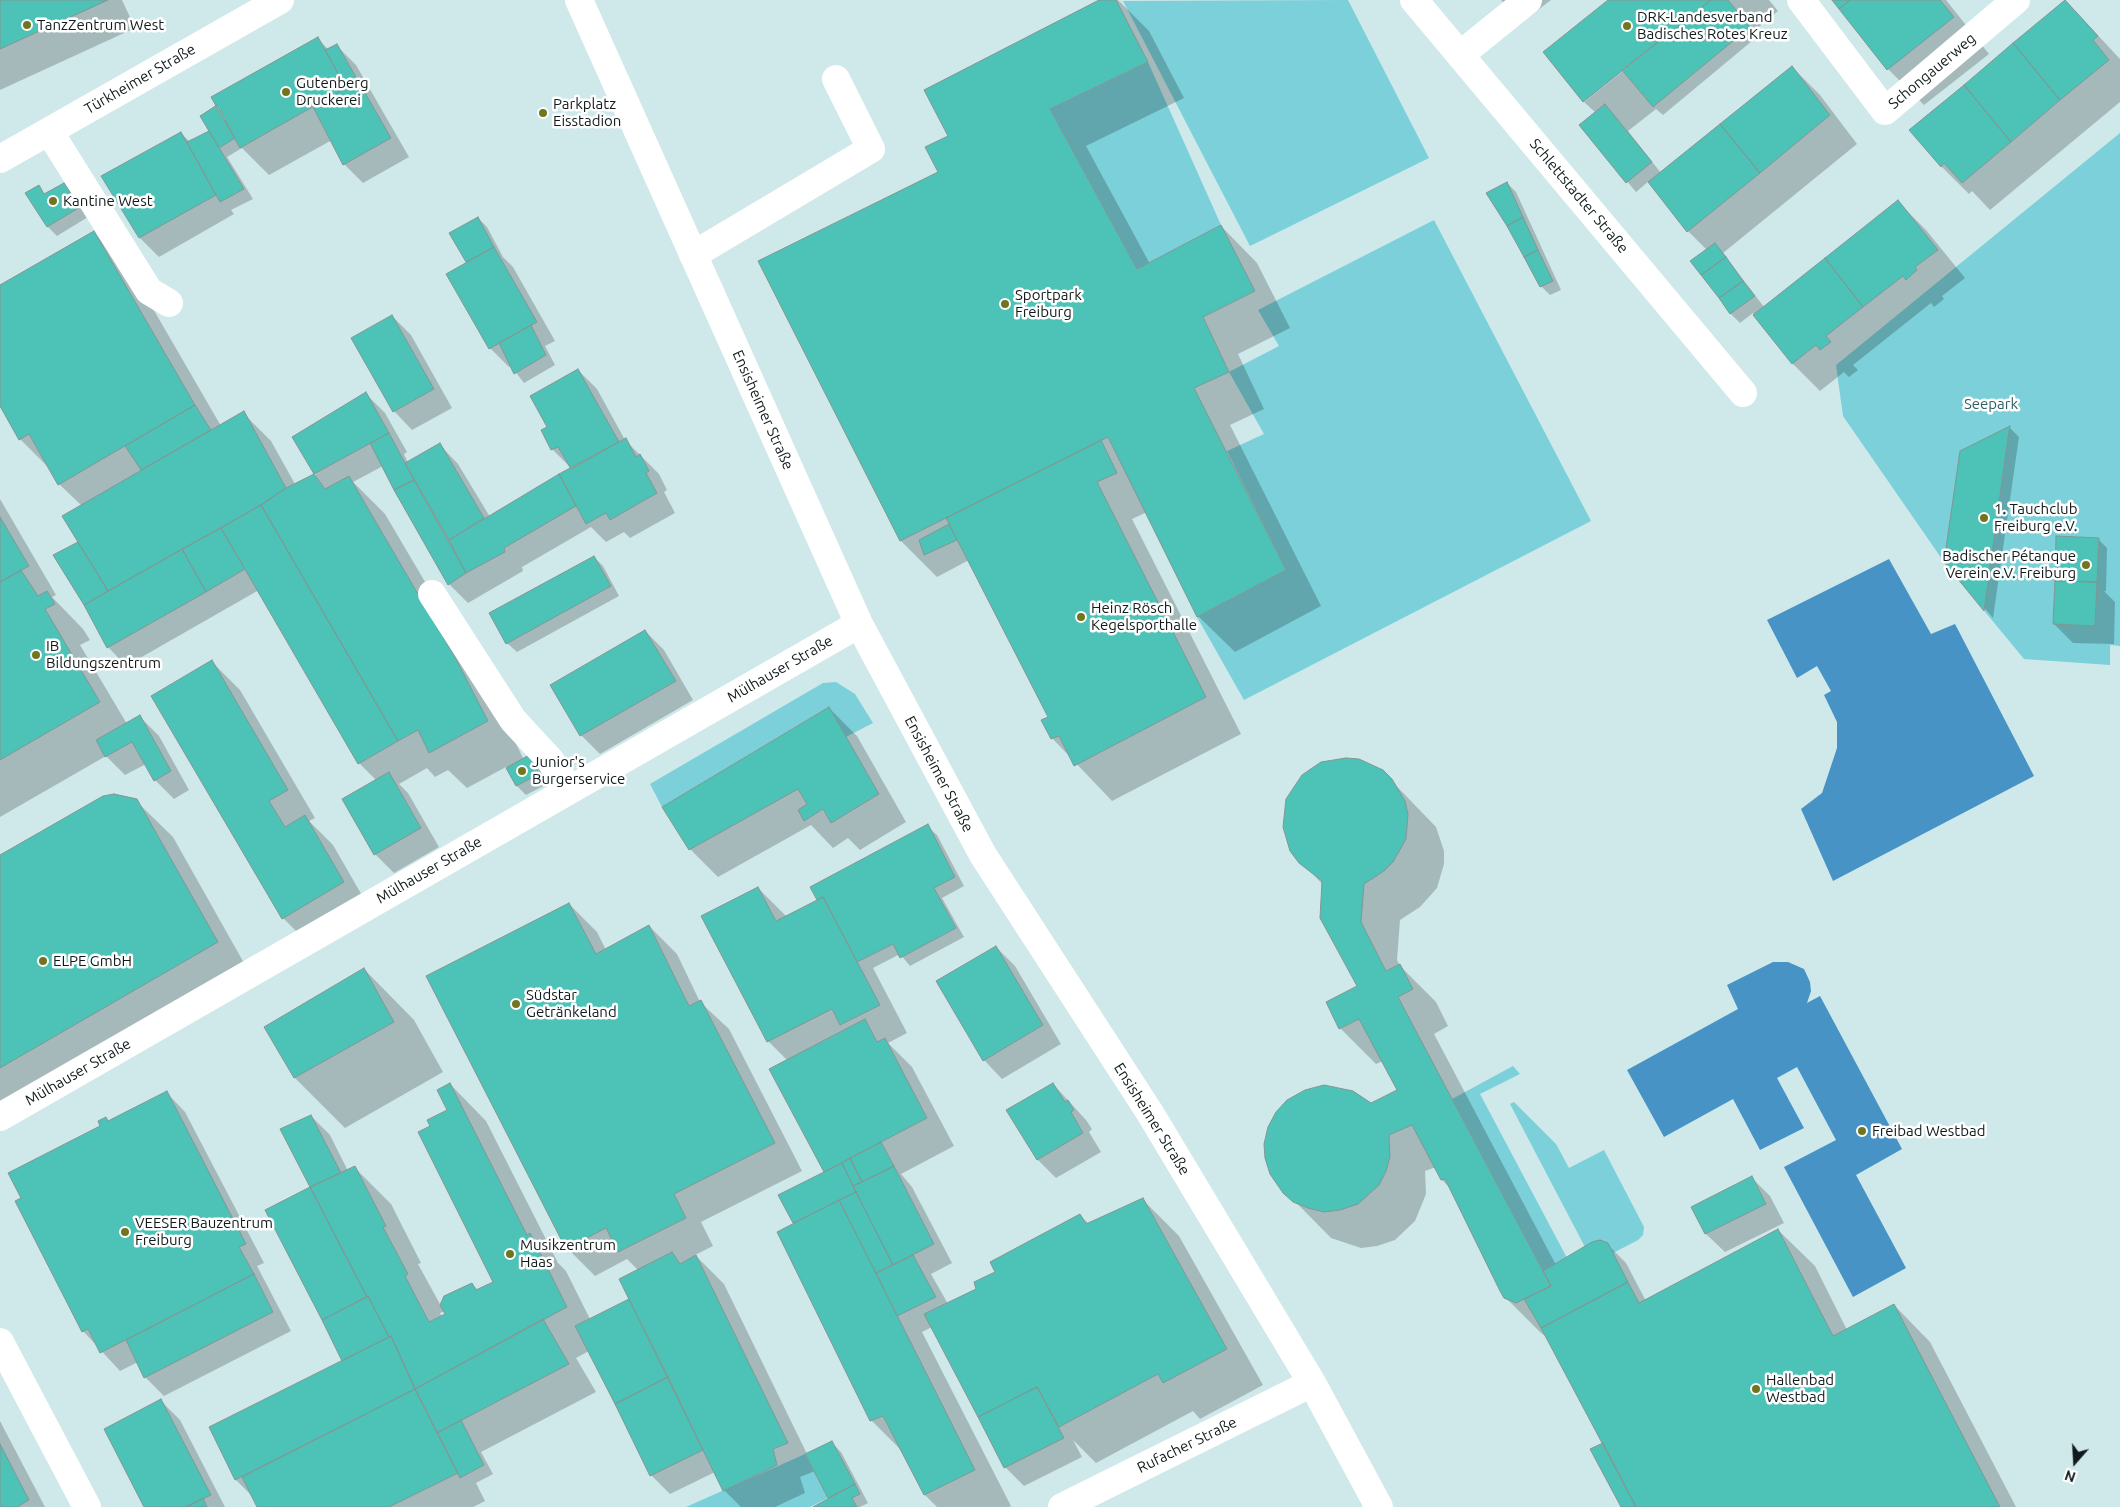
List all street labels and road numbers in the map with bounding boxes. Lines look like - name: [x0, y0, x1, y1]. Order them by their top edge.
- street label: Schongauerweg: [1885, 29, 1979, 113]
- street label: Türkheimer Straße: [81, 40, 199, 118]
- street label: Schlettstadter Straße: [1526, 135, 1632, 257]
- street label: Ensisheimer Straße: [729, 347, 797, 473]
- street label: Mülhauser Straße: [724, 632, 836, 706]
- street label: Ensisheimer Straße: [901, 713, 977, 835]
- street label: Mülhauser Straße: [373, 833, 485, 907]
- street label: Mülhauser Straße: [22, 1035, 134, 1109]
- street label: Ensisheimer Straße: [1110, 1060, 1194, 1178]
- street label: Rufacher Straße: [1134, 1413, 1240, 1477]

